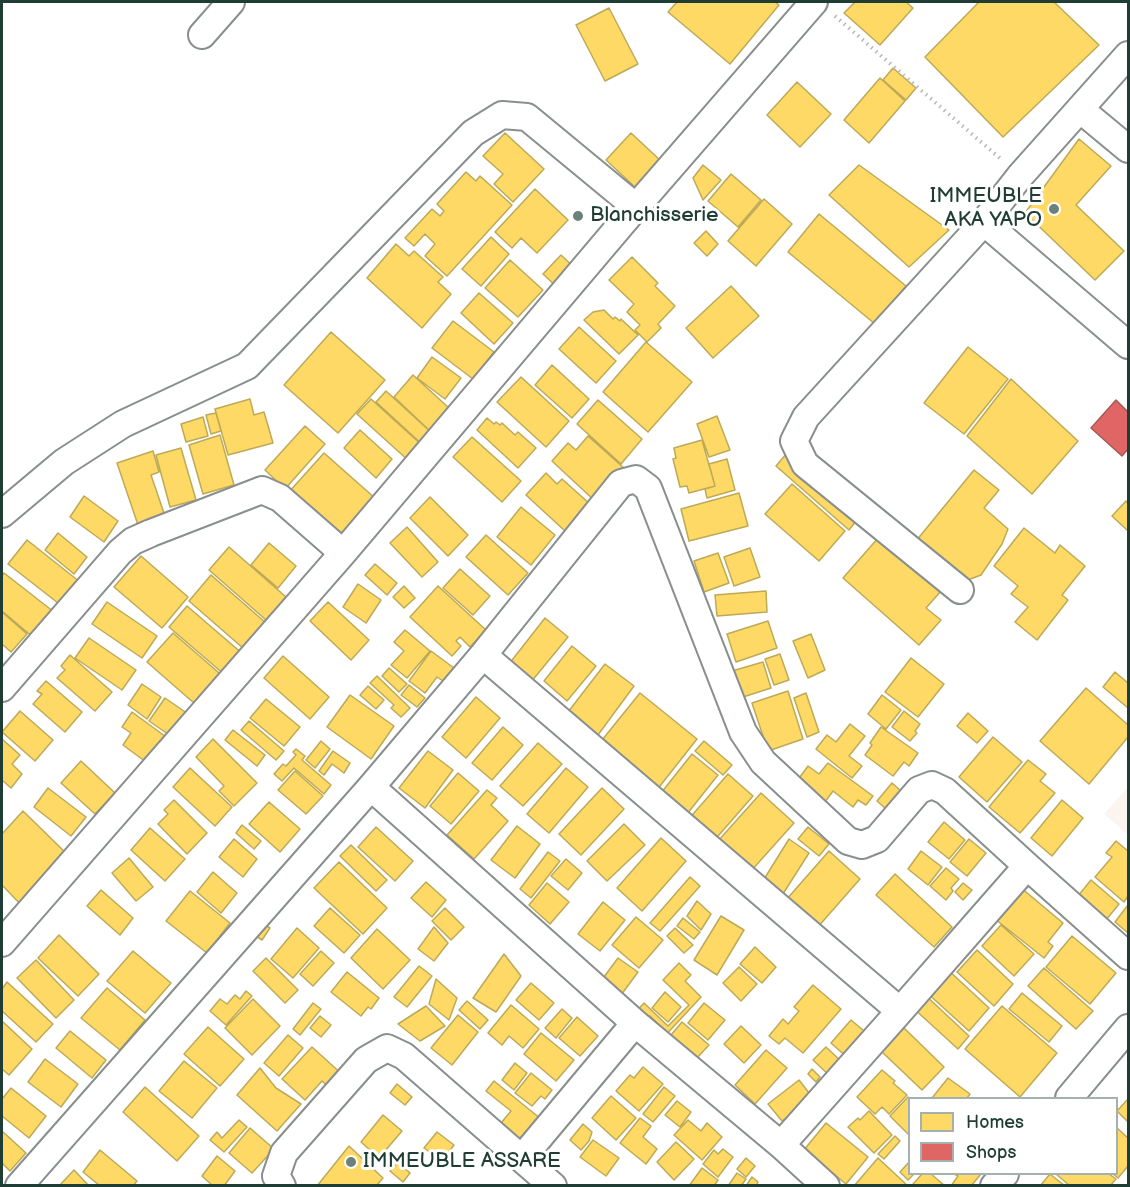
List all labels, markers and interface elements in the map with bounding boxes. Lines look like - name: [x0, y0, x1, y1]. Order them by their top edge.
- place label: IMMEUBLE AKA YAPO: [930, 184, 1042, 234]
- marker: IMMEUBLE AKA YAPO: [1047, 202, 1061, 216]
- place label: Blanchisserie: [590, 203, 719, 229]
- marker: Blanchisserie: [571, 209, 585, 223]
- legend: [908, 1097, 1118, 1175]
- text: Homes: [966, 1112, 1024, 1133]
- text: Shops: [966, 1142, 1016, 1163]
- place label: IMMEUBLE ASSARE: [363, 1149, 561, 1175]
- marker: IMMEUBLE ASSARE: [344, 1155, 358, 1169]

